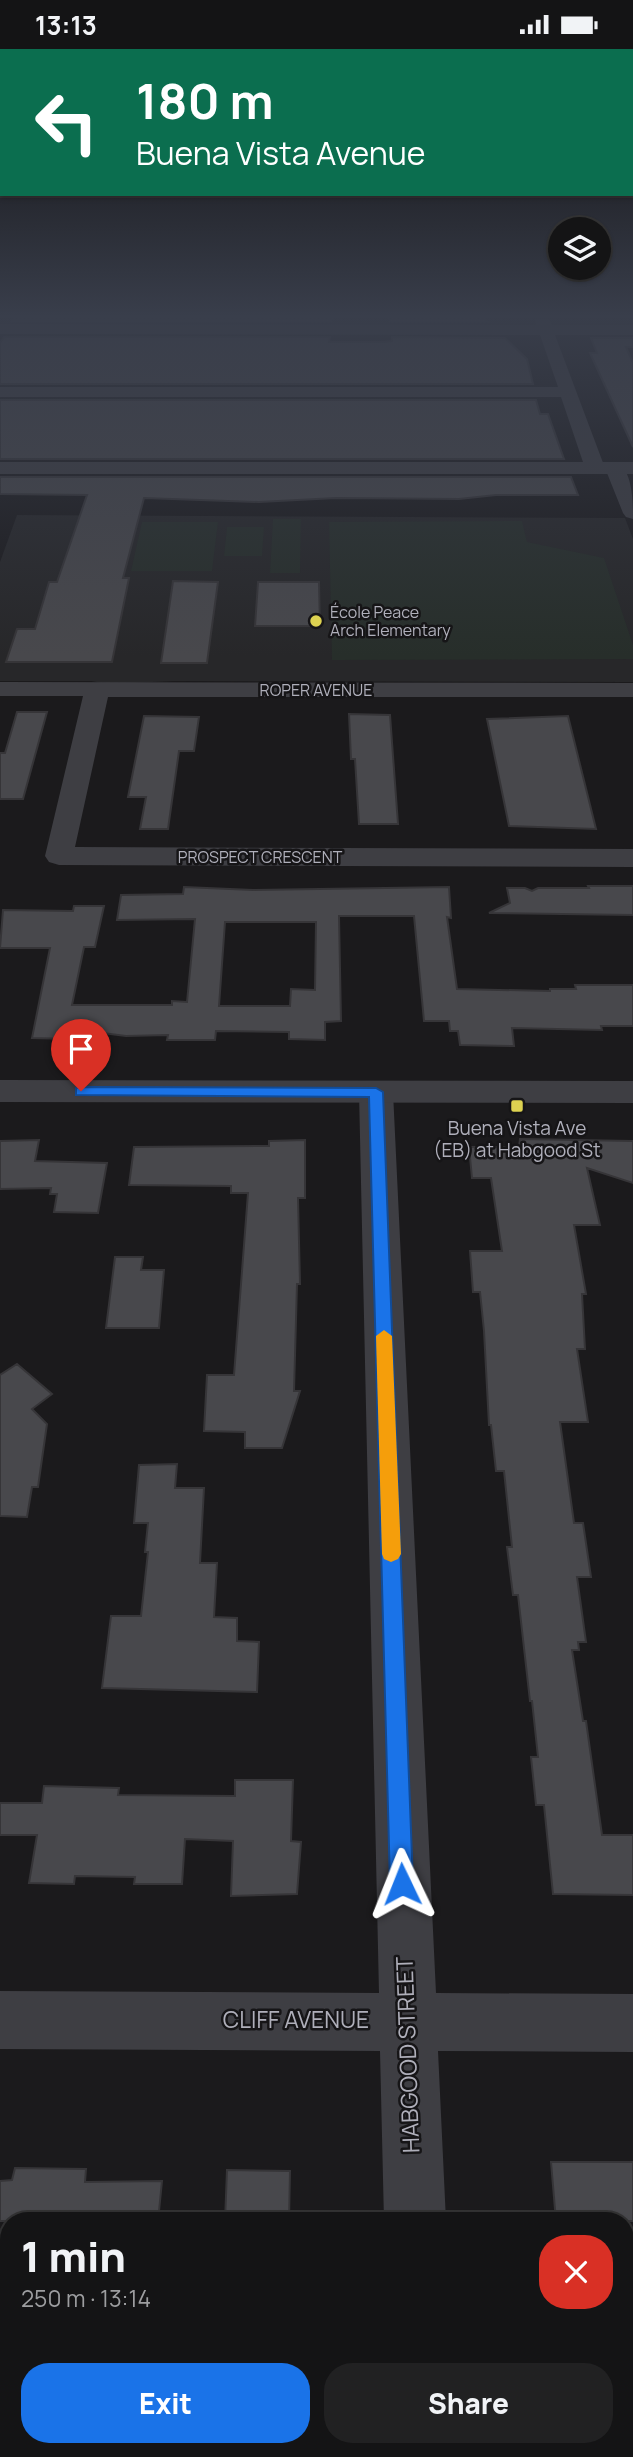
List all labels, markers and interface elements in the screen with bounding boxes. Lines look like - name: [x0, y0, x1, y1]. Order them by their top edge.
- text: 13:13: [35, 7, 97, 43]
- text: 180 m: [136, 67, 274, 134]
- icon: left: [21, 77, 112, 168]
- text: Buena Vista Avenue: [136, 131, 426, 175]
- map controls: [548, 217, 611, 280]
- button: layers: [548, 217, 611, 280]
- place label: École Peace Arch Elementary: [330, 601, 451, 641]
- marker: École Peace Arch Elementary: [308, 613, 324, 629]
- street label: ROPER AVENUE: [260, 679, 372, 701]
- street label: PROSPECT CRESCENT: [178, 846, 343, 868]
- pin: [51, 1019, 111, 1091]
- icon: arrive: [62, 1030, 100, 1068]
- marker: Buena Vista Ave (EB) at Habgood St: [509, 1098, 525, 1114]
- place label: Buena Vista Ave (EB) at Habgood St: [433, 1115, 601, 1163]
- position arrow: [365, 1847, 439, 1921]
- street label: HABGOOD STREET: [388, 1956, 426, 2154]
- street label: CLIFF AVENUE: [223, 2003, 369, 2035]
- text: 1 min: [21, 2227, 126, 2285]
- button: close: [539, 2235, 613, 2309]
- text: 250 m · 13:14: [21, 2282, 151, 2314]
- button: Exit: [21, 2363, 310, 2443]
- button: Share: [324, 2363, 613, 2443]

